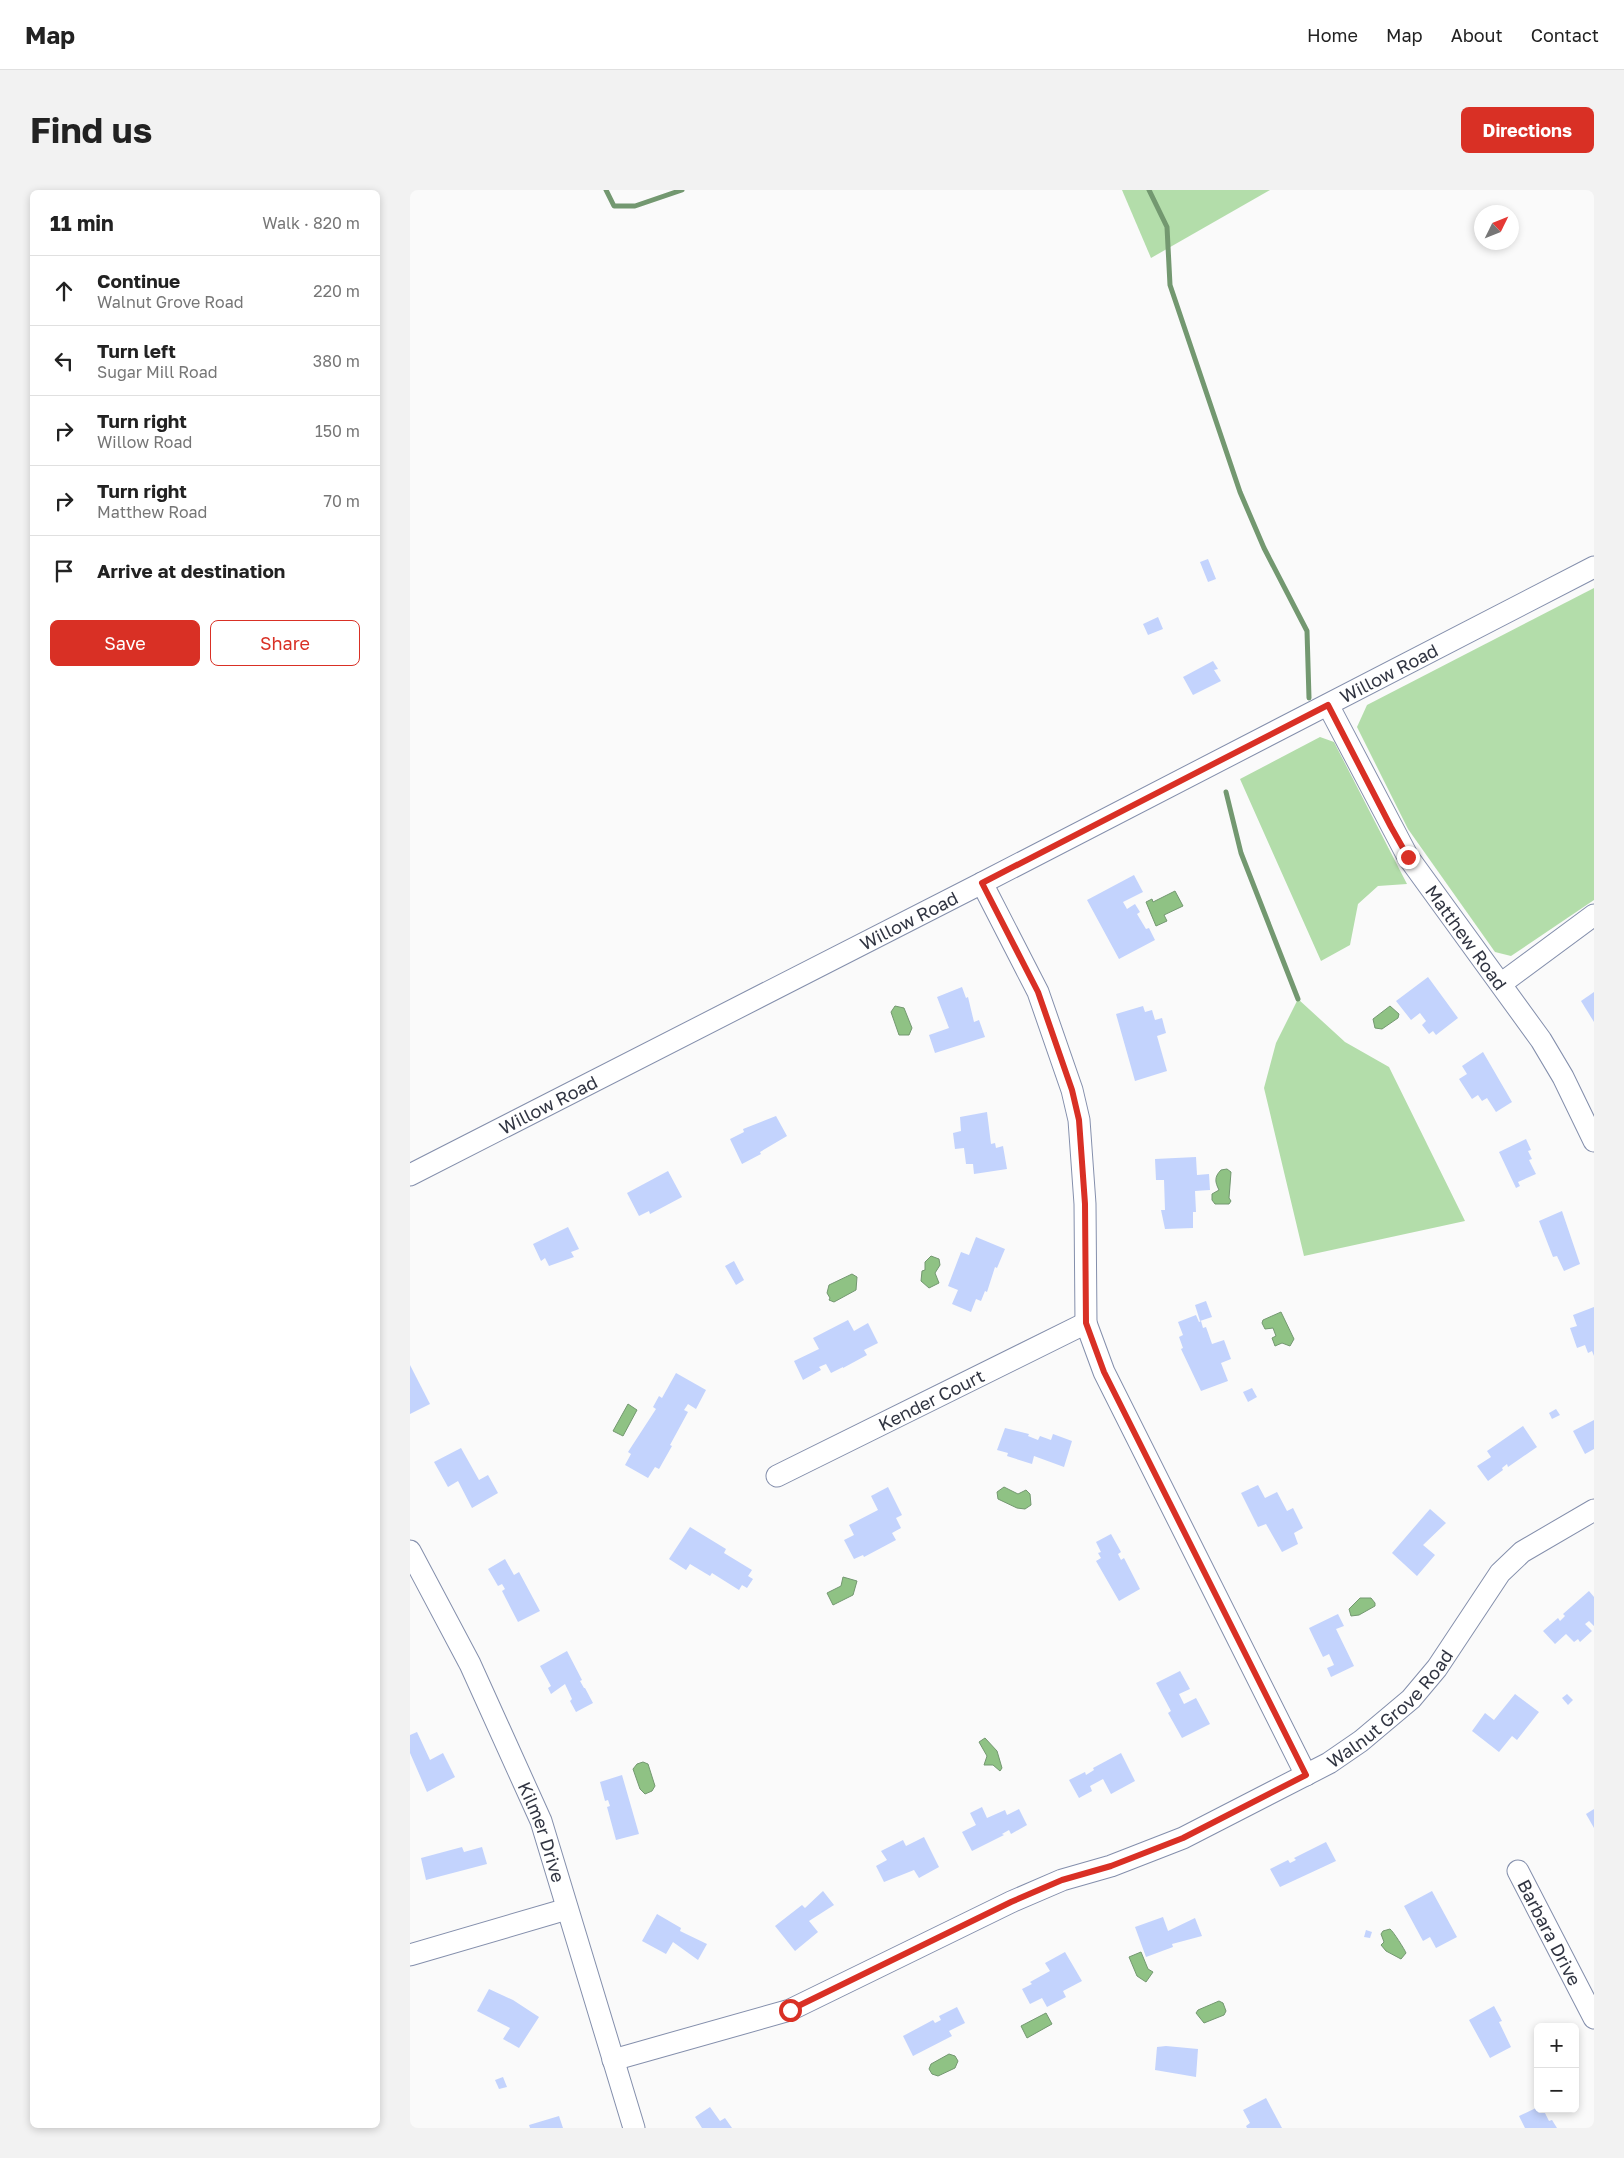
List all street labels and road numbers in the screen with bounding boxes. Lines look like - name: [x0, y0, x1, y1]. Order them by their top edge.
- street label: Willow Road: [1336, 639, 1441, 707]
- street label: Matthew Road: [1421, 881, 1512, 994]
- street label: Willow Road: [856, 886, 962, 955]
- street label: Willow Road: [495, 1070, 601, 1139]
- street label: Kender Court: [875, 1364, 988, 1435]
- street label: Walnut Grove Road: [1323, 1645, 1457, 1772]
- street label: Kilmer Drive: [514, 1778, 570, 1885]
- street label: Barbara Drive: [1513, 1875, 1586, 1989]

